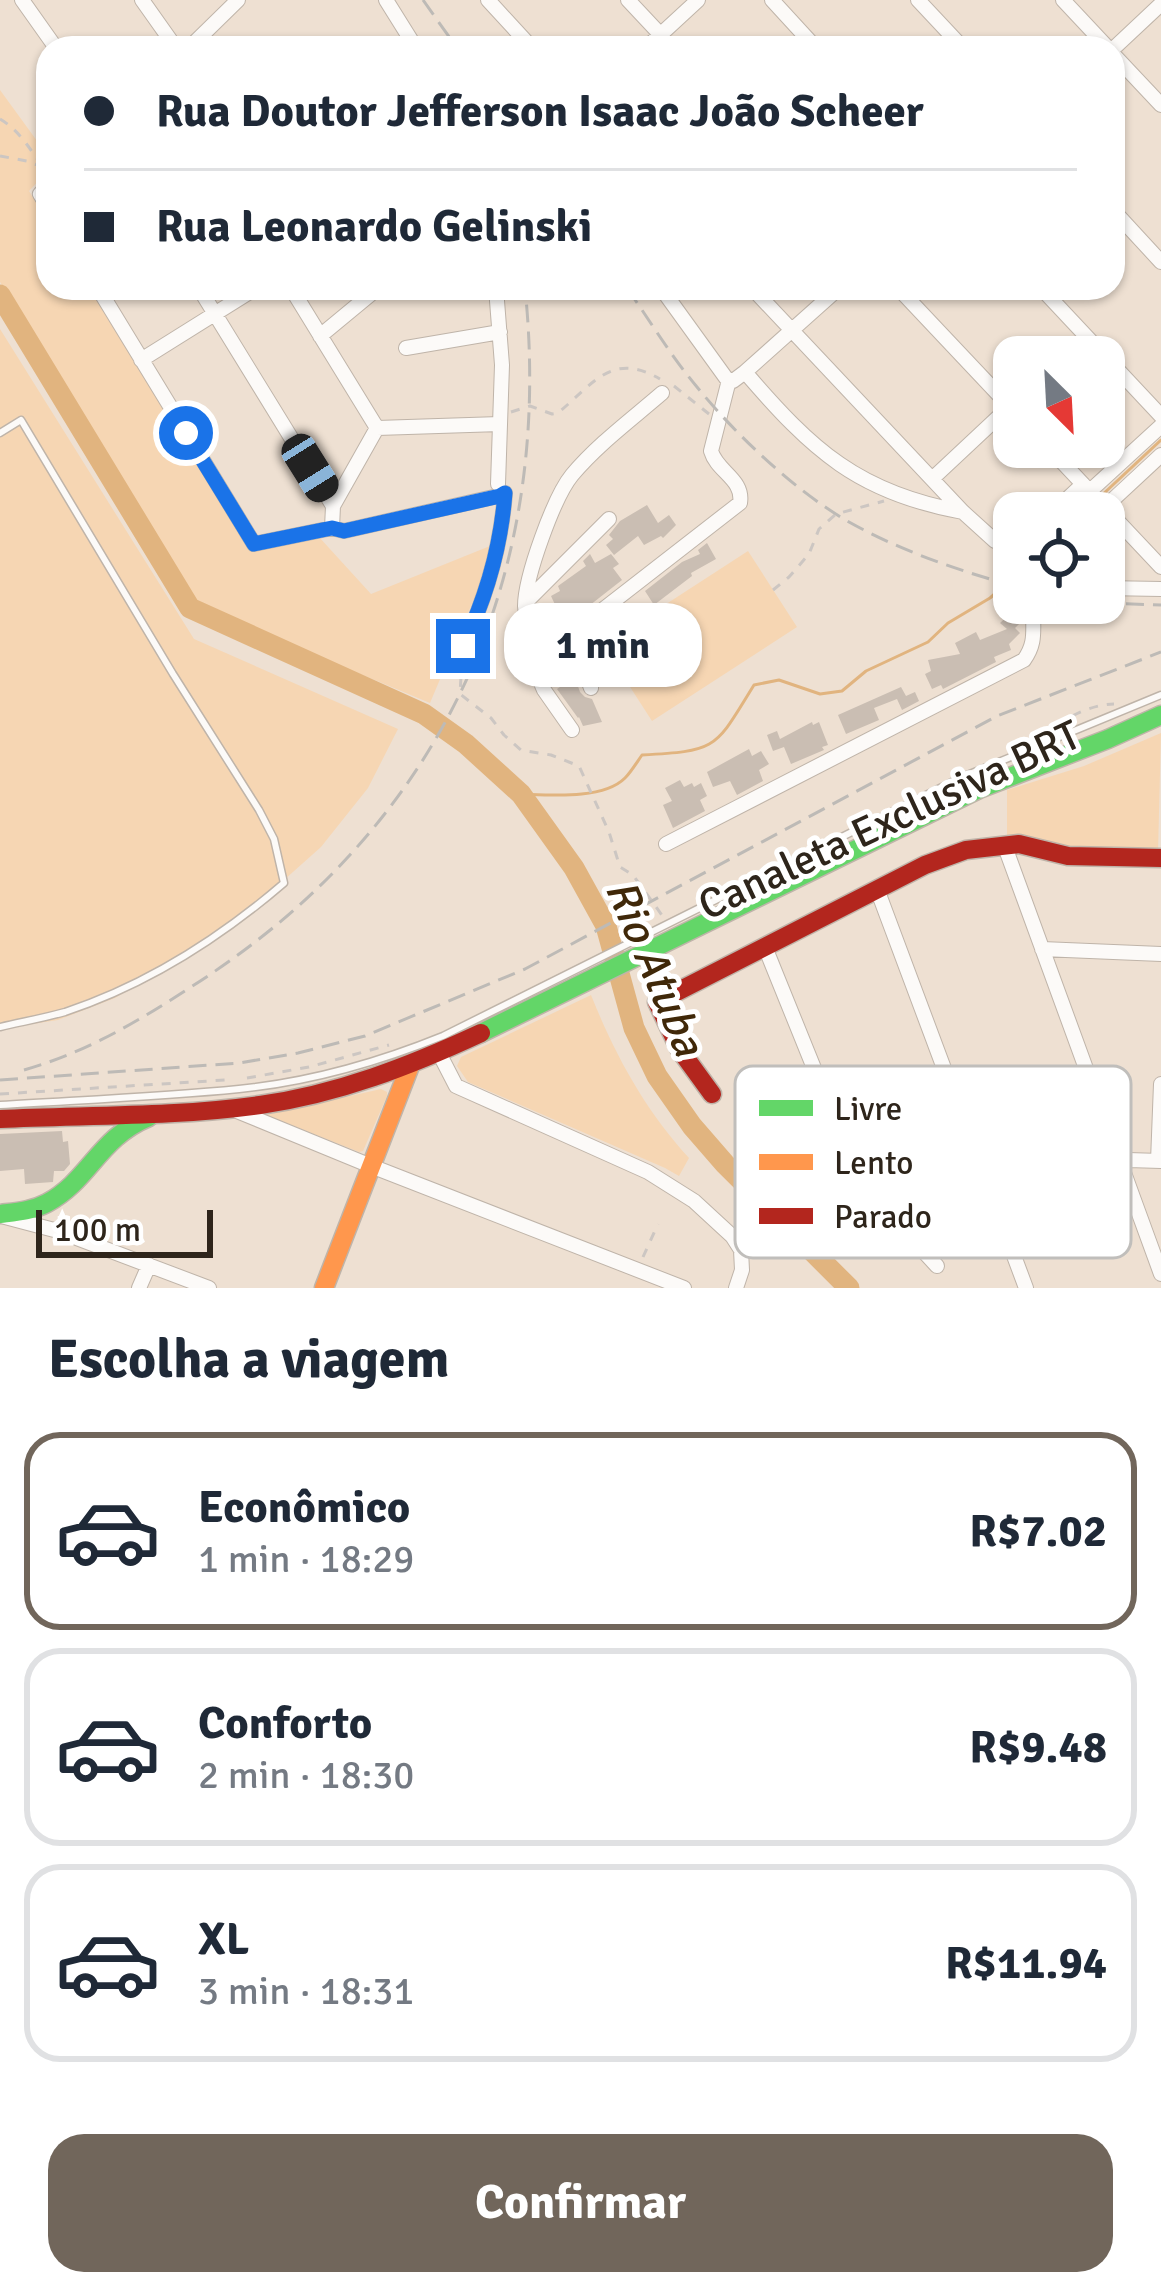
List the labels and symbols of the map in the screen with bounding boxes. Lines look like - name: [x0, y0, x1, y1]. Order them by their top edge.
- north arrow: [993, 336, 1125, 468]
- route start: [159, 406, 213, 460]
- car: [276, 428, 344, 508]
- callout: 1 min: [505, 604, 703, 688]
- route end: [436, 619, 490, 673]
- street label: Canaleta Exclusiva BRT: [691, 709, 1089, 931]
- water label: Rio Atuba: [593, 871, 717, 1065]
- legend: [735, 1066, 1131, 1258]
- text: Livre: [834, 1089, 902, 1130]
- text: Lento: [834, 1143, 913, 1184]
- text: Parado: [834, 1197, 932, 1238]
- scale bar: [36, 1204, 213, 1257]

